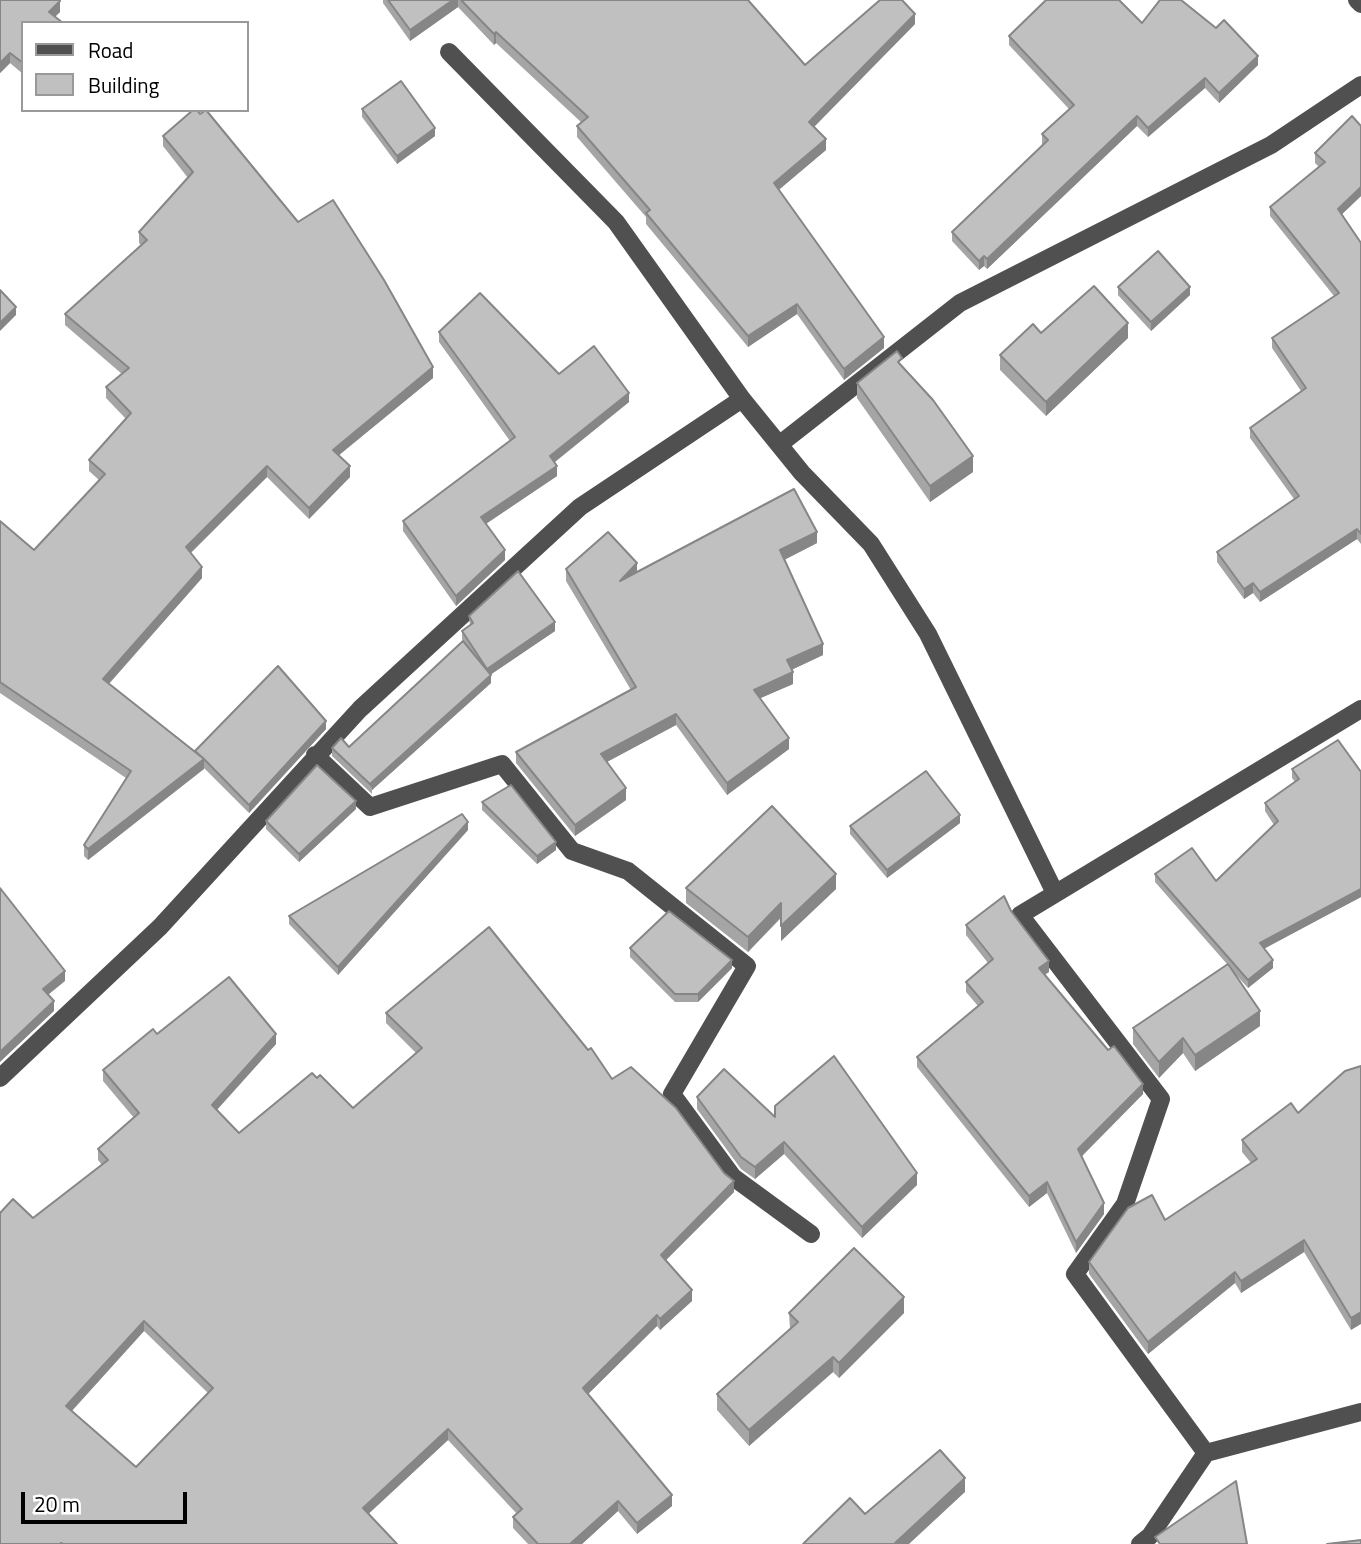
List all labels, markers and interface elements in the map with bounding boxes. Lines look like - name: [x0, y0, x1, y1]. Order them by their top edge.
- legend: [21, 21, 248, 112]
- text: Road: [88, 34, 133, 66]
- text: Building: [88, 69, 159, 101]
- scale bar: [24, 1478, 191, 1522]
- text: 20 m: [34, 1488, 80, 1520]

